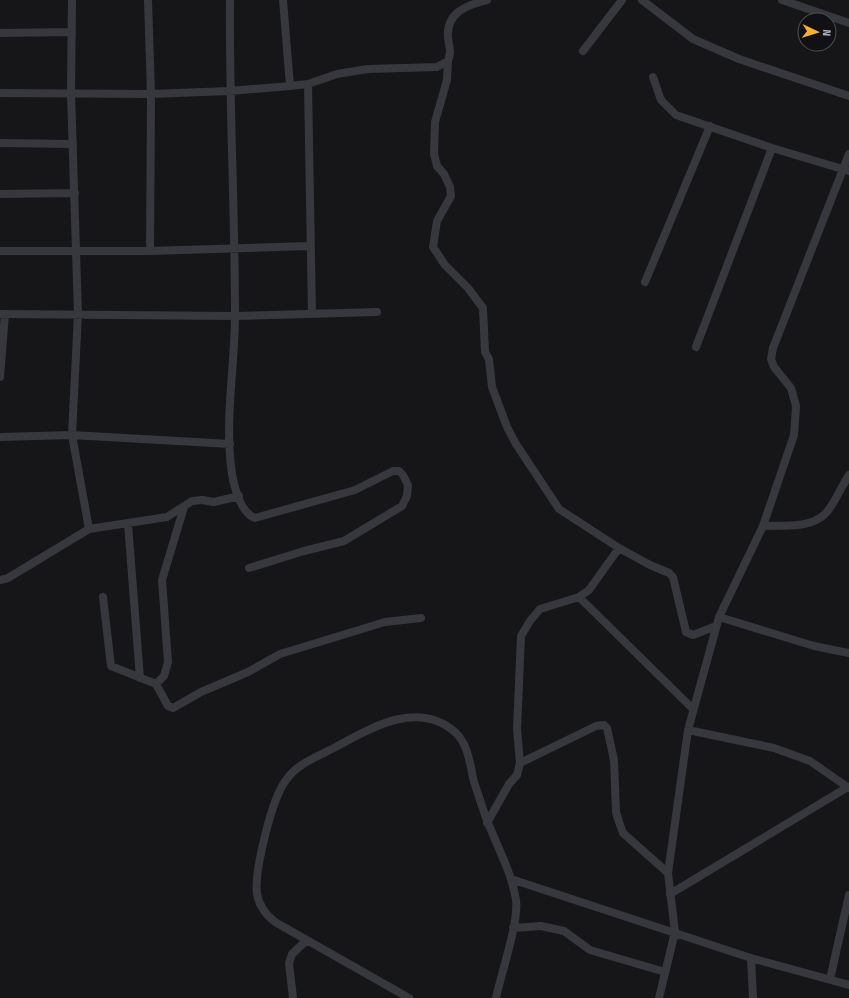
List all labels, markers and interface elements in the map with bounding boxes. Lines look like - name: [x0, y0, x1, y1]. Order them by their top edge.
- north arrow: [797, 12, 837, 52]
- text: N: [820, 29, 833, 36]

